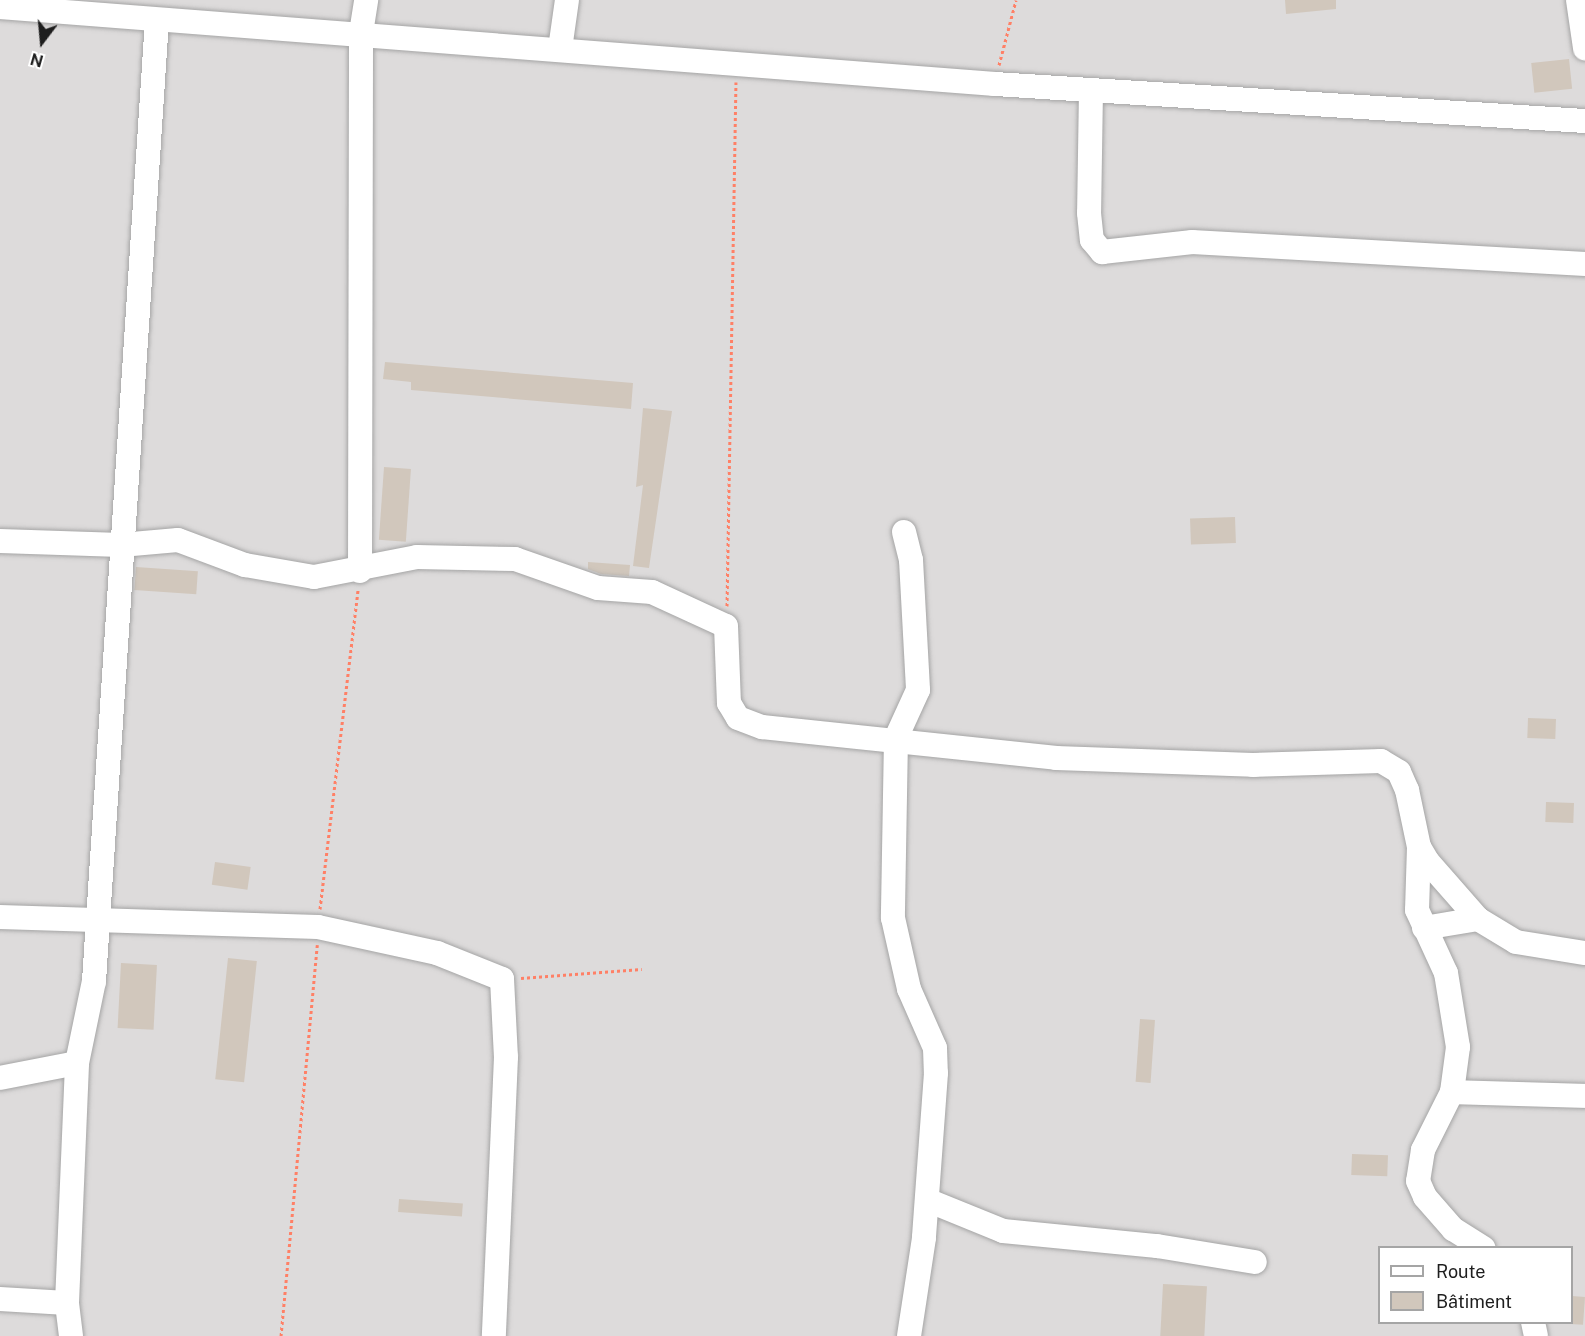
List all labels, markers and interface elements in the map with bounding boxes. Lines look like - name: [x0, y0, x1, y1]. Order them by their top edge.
- north arrow: [12, 12, 72, 72]
- text: N: [28, 49, 46, 71]
- legend: [1378, 1246, 1573, 1324]
- text: Route: [1436, 1261, 1485, 1282]
- text: Bâtiment: [1436, 1291, 1512, 1312]

